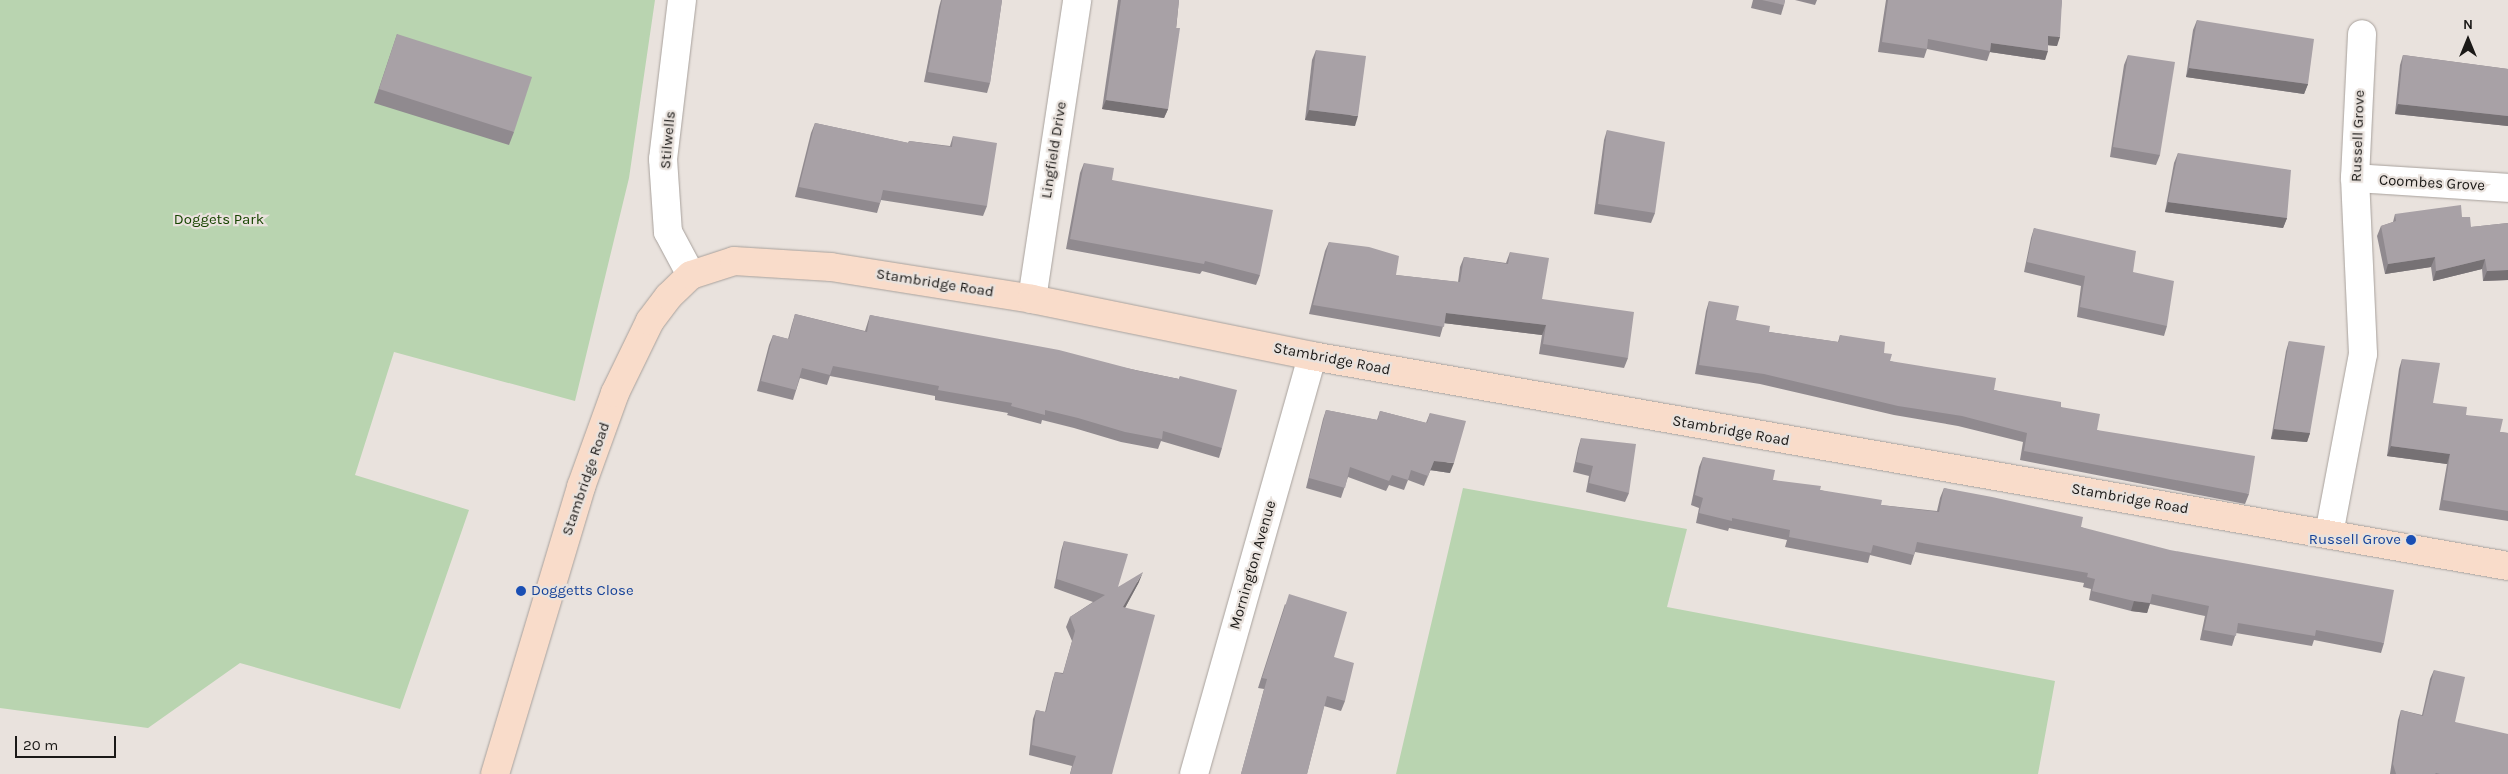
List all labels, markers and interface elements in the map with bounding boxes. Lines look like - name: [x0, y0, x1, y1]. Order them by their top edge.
- north arrow: [2443, 15, 2493, 65]
- text: N: [2463, 16, 2473, 33]
- street label: Russell Grove: [2347, 90, 2369, 182]
- street label: Lingfield Drive: [1037, 100, 1071, 200]
- street label: Stilwells: [656, 110, 680, 170]
- street label: Coombes Grove: [2379, 171, 2485, 195]
- park label: Doggets Park: [174, 211, 264, 229]
- street label: Stambridge Road: [875, 265, 995, 301]
- street label: Stambridge Road: [1272, 339, 1392, 379]
- street label: Stambridge Road: [1671, 412, 1791, 450]
- street label: Stambridge Road: [558, 420, 614, 538]
- street label: Stambridge Road: [2070, 480, 2190, 518]
- street label: Mornington Avenue: [1226, 499, 1280, 631]
- place label: Russell Grove: [2309, 531, 2401, 549]
- marker: Russell Grove: [2405, 534, 2417, 546]
- place label: Doggetts Close: [531, 582, 634, 600]
- marker: Doggetts Close: [515, 585, 527, 597]
- scale bar: [18, 726, 119, 758]
- text: 20 m: [23, 736, 58, 754]

